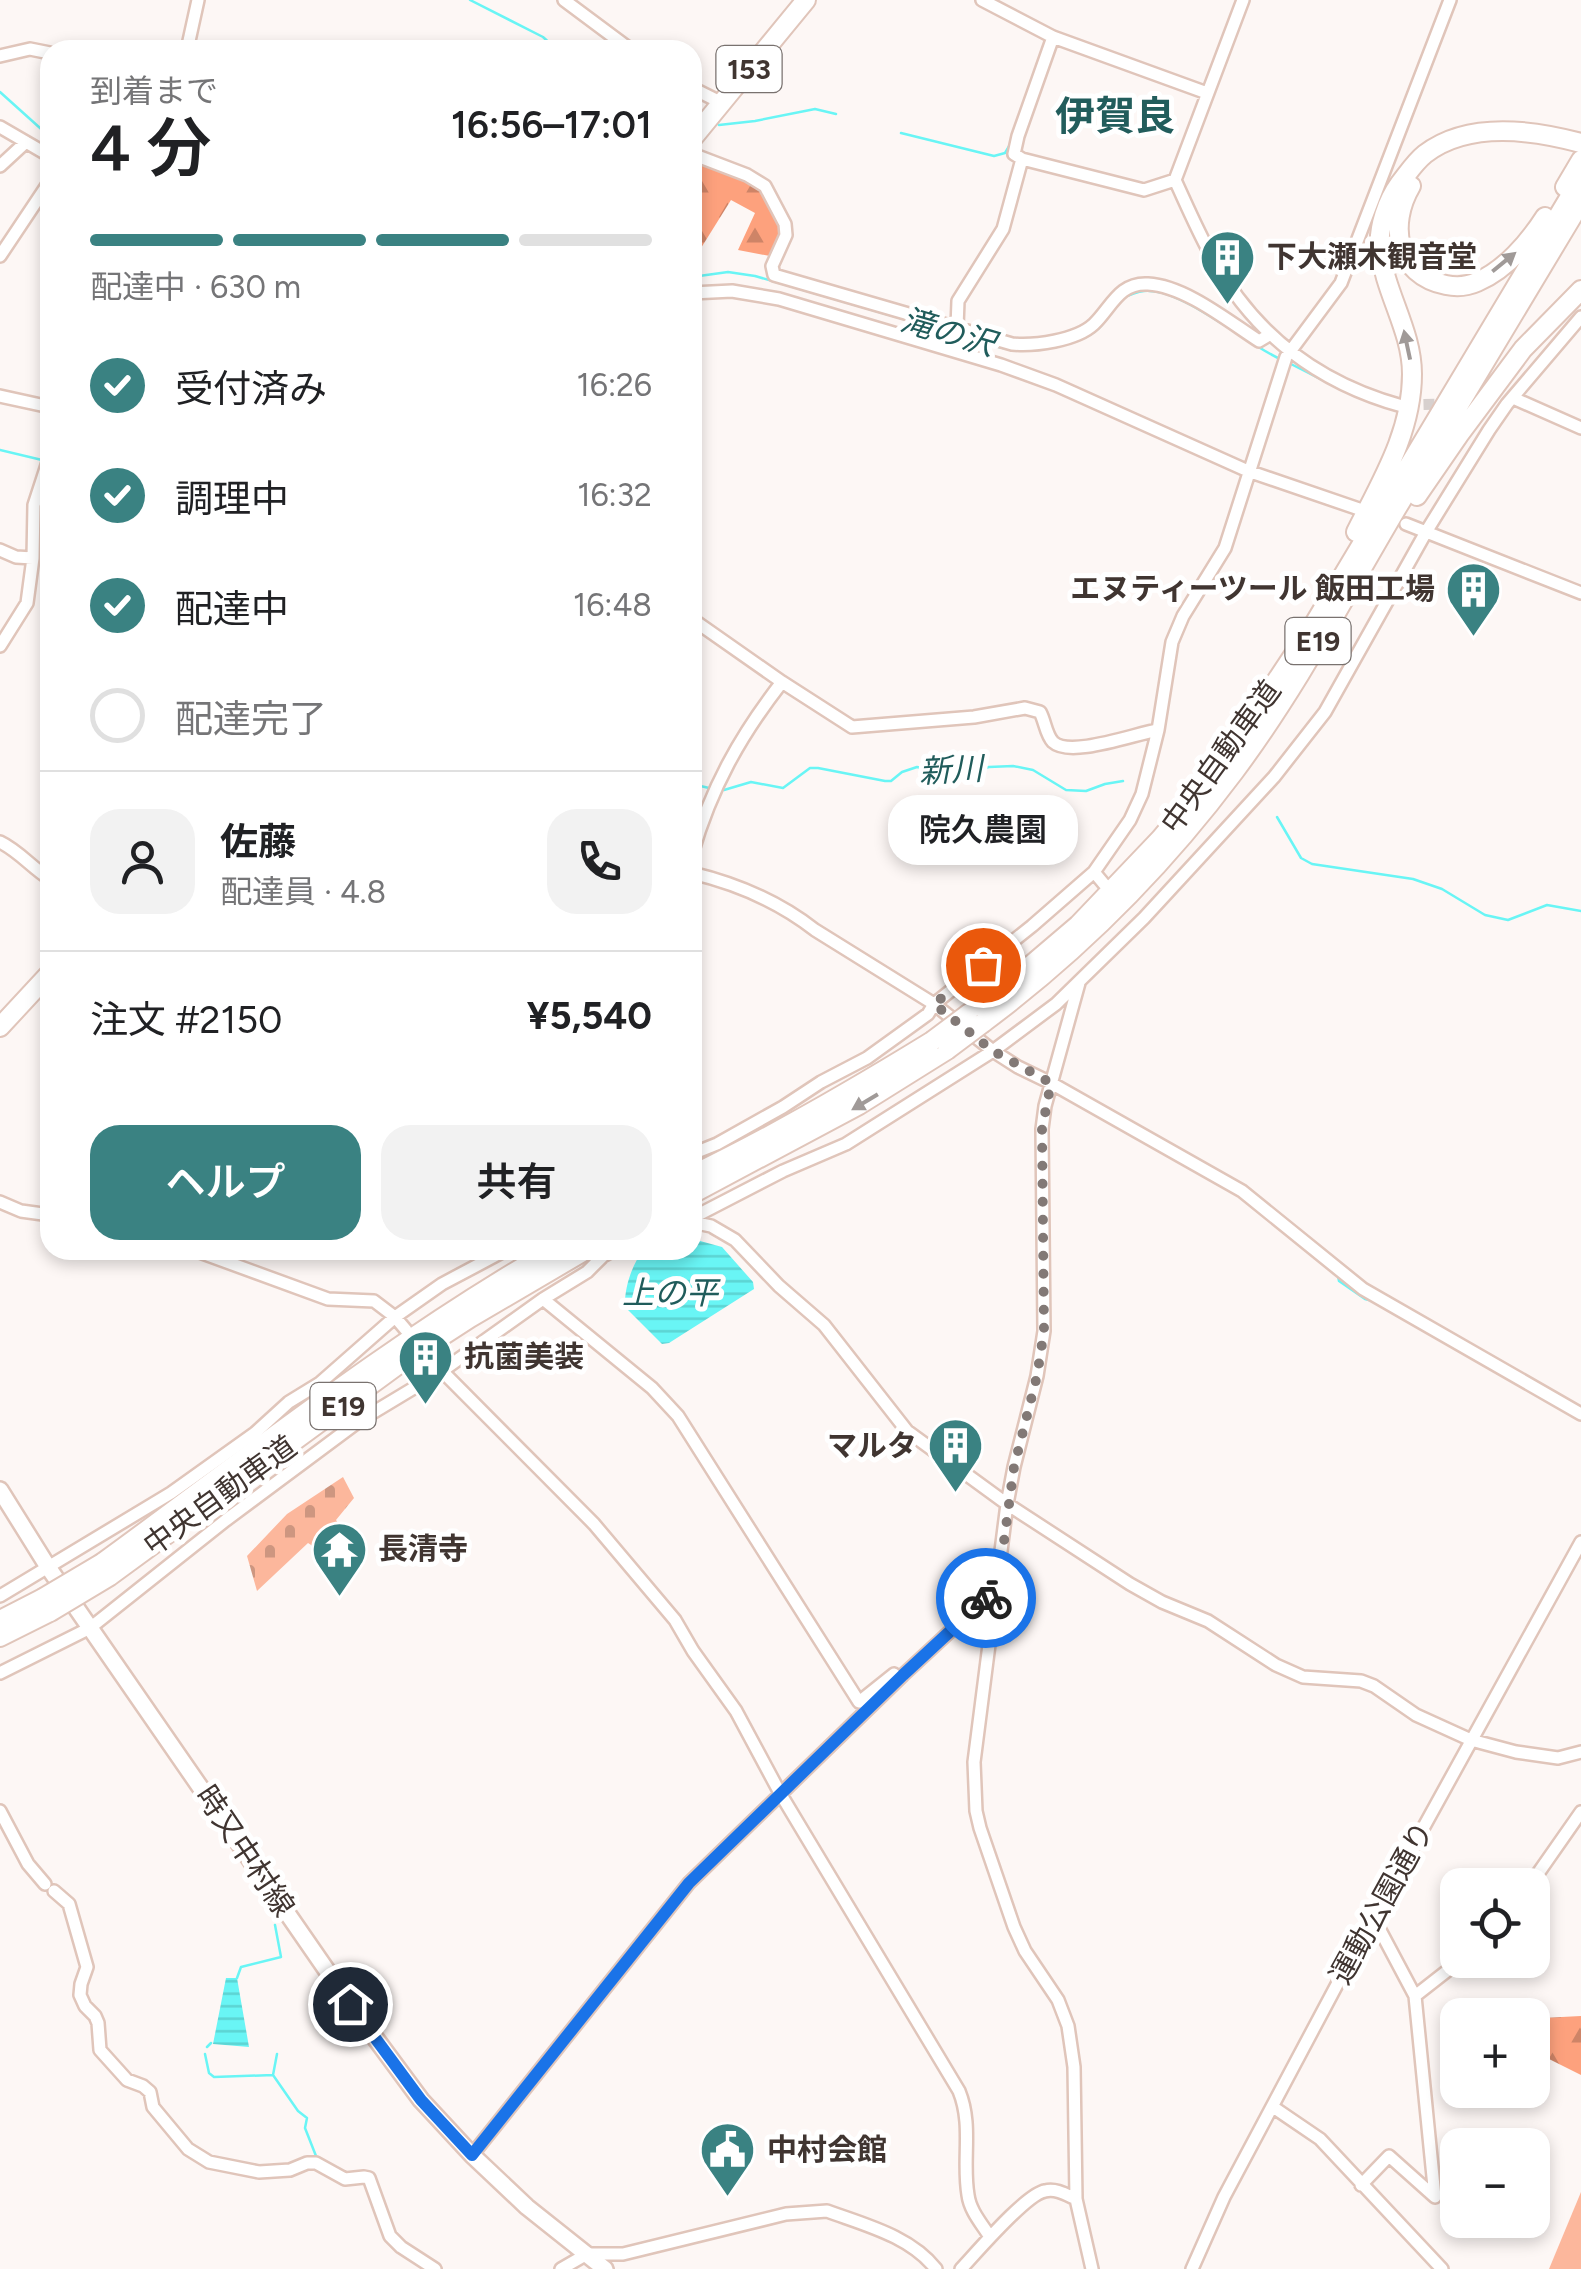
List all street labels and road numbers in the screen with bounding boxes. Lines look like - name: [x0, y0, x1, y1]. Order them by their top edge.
- road number: 153: [716, 46, 782, 92]
- road number: E19: [1286, 618, 1350, 664]
- street label: 中央自動車道: [1153, 673, 1288, 840]
- road number: E19: [310, 1383, 376, 1429]
- street label: 中央自動車道: [136, 1428, 303, 1563]
- street label: 時又中村線: [188, 1778, 303, 1923]
- street label: 運動公園通り: [1322, 1815, 1441, 1990]

